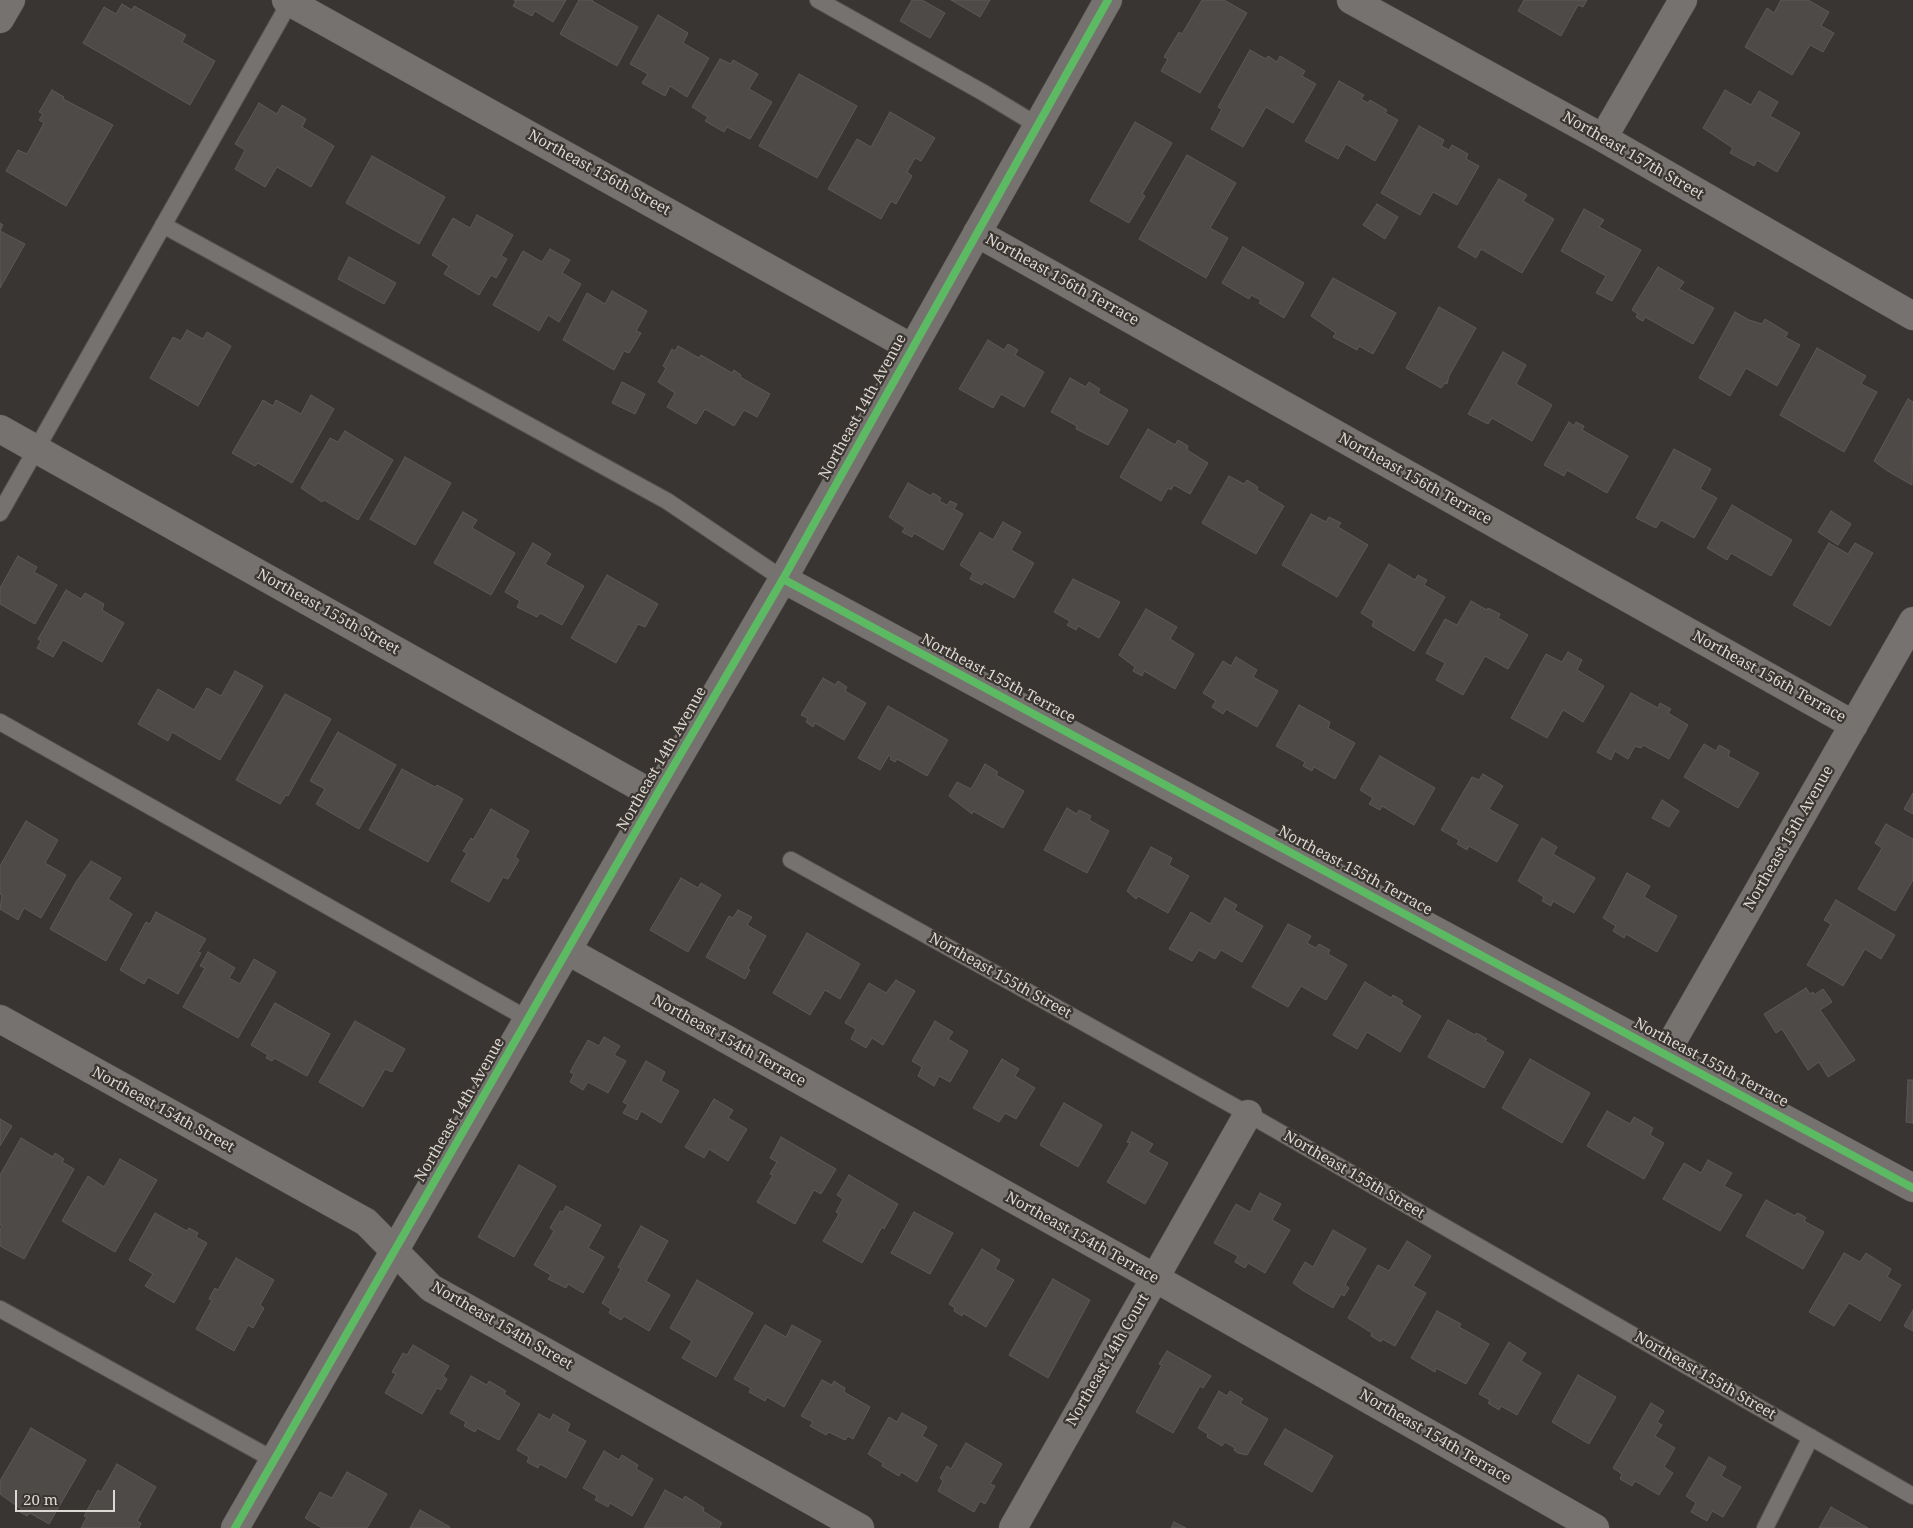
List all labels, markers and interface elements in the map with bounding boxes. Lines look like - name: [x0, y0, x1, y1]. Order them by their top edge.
- street label: Northeast 157th Street: [1559, 108, 1707, 204]
- street label: Northeast 156th Street: [525, 126, 673, 220]
- street label: Northeast 156th Terrace: [982, 230, 1142, 330]
- street label: Northeast 14th Avenue: [816, 331, 910, 483]
- street label: Northeast 156th Terrace: [1335, 429, 1495, 529]
- street label: Northeast 155th Street: [254, 565, 402, 659]
- street label: Northeast 156th Terrace: [1689, 627, 1849, 727]
- street label: Northeast 155th Terrace: [918, 631, 1078, 727]
- street label: Northeast 14th Avenue: [613, 684, 711, 834]
- street label: Northeast 15th Avenue: [1740, 763, 1838, 913]
- street label: Northeast 155th Terrace: [1275, 823, 1435, 919]
- street label: Northeast 155th Street: [926, 929, 1074, 1023]
- street label: Northeast 154th Terrace: [649, 991, 809, 1091]
- street label: Northeast 155th Terrace: [1631, 1015, 1791, 1111]
- street label: Northeast 14th Avenue: [411, 1035, 509, 1185]
- street label: Northeast 154th Street: [89, 1063, 237, 1157]
- street label: Northeast 155th Street: [1280, 1127, 1428, 1223]
- street label: Northeast 154th Terrace: [1002, 1188, 1162, 1288]
- street label: Northeast 154th Street: [428, 1278, 576, 1374]
- street label: Northeast 14th Court: [1063, 1291, 1153, 1429]
- street label: Northeast 155th Street: [1631, 1328, 1779, 1424]
- street label: Northeast 154th Terrace: [1356, 1386, 1514, 1488]
- scale bar: [18, 1480, 118, 1512]
- text: 20 m: [23, 1489, 58, 1509]

